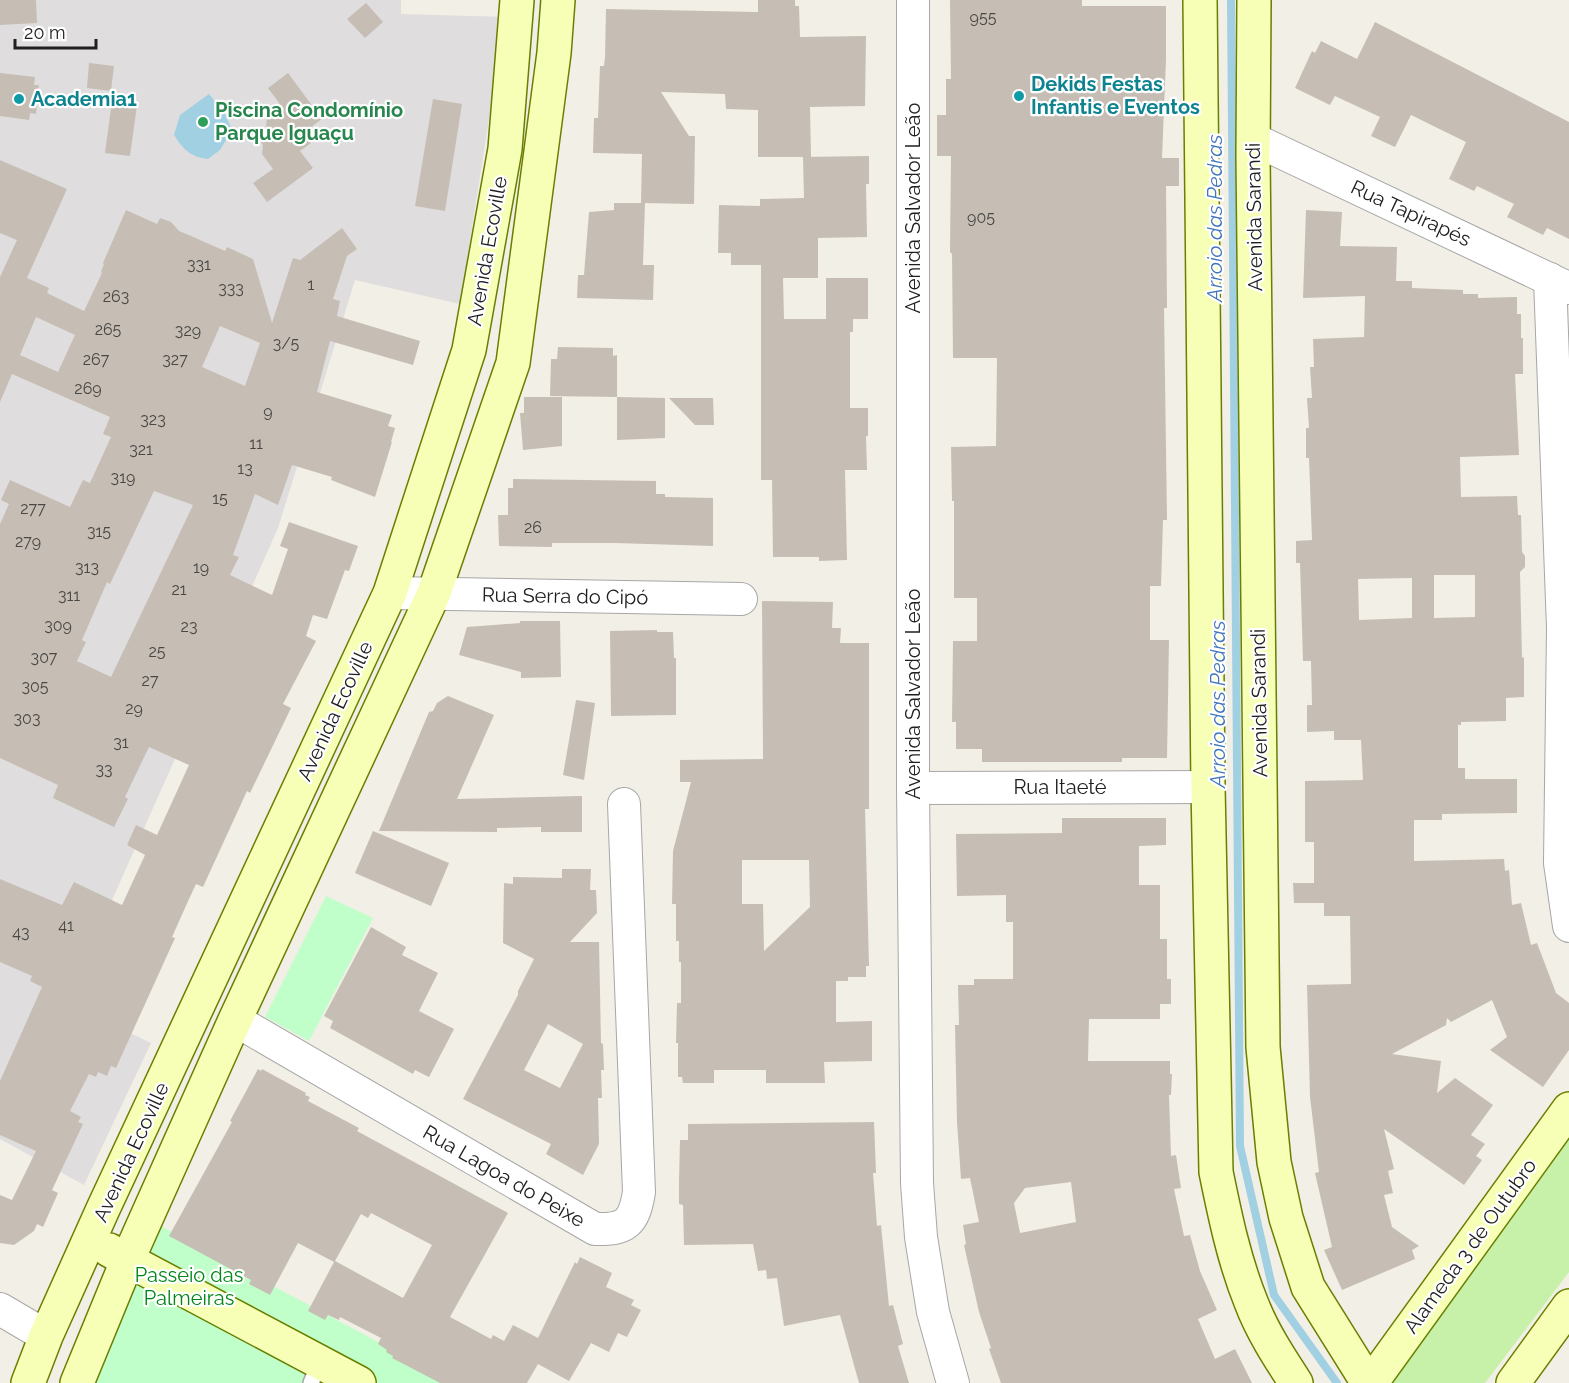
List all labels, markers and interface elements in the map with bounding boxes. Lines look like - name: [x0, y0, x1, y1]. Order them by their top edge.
- house number: 955: [970, 8, 997, 27]
- scale bar: [15, 12, 96, 50]
- text: 20 m: [24, 22, 66, 43]
- place label: Dekids Festas Infantis e Eventos: [1031, 72, 1200, 119]
- place label: Academia1: [31, 87, 137, 111]
- marker: Dekids Festas Infantis e Eventos: [1012, 89, 1026, 103]
- marker: Academia1: [12, 92, 26, 106]
- place label: Piscina Condomínio Parque Iguaçu: [215, 98, 403, 145]
- street label: Avenida Salvador Leão: [901, 103, 925, 313]
- marker: Piscina Condomínio Parque Iguaçu: [196, 115, 210, 129]
- water label: Arroio das Pedras: [1202, 134, 1227, 303]
- street label: Avenida Sarandi: [1241, 142, 1267, 292]
- street label: Avenida Ecoville: [462, 174, 512, 328]
- street label: Rua Tapirapés: [1347, 175, 1475, 251]
- house number: 905: [967, 208, 995, 227]
- house number: 331: [187, 255, 211, 274]
- house number: 1: [308, 275, 315, 294]
- house number: 333: [218, 279, 244, 298]
- house number: 263: [103, 287, 129, 306]
- house number: 265: [95, 320, 122, 339]
- house number: 329: [175, 321, 201, 340]
- house number: 3/5: [273, 334, 299, 353]
- house number: 267: [83, 350, 110, 369]
- house number: 327: [162, 350, 188, 369]
- house number: 269: [74, 379, 102, 398]
- house number: 9: [263, 402, 273, 421]
- house number: 323: [140, 410, 166, 429]
- house number: 11: [249, 434, 263, 453]
- house number: 321: [129, 440, 153, 459]
- house number: 13: [237, 459, 253, 478]
- house number: 319: [111, 468, 135, 487]
- house number: 15: [212, 489, 228, 508]
- house number: 277: [20, 499, 46, 518]
- house number: 26: [524, 518, 542, 537]
- house number: 315: [87, 522, 111, 541]
- house number: 279: [15, 532, 41, 551]
- house number: 313: [75, 558, 99, 577]
- house number: 19: [193, 558, 209, 577]
- house number: 21: [171, 580, 187, 599]
- street label: Rua Serra do Cipó: [482, 583, 649, 609]
- house number: 311: [58, 586, 80, 605]
- street label: Avenida Salvador Leão: [901, 589, 925, 799]
- house number: 309: [44, 616, 72, 635]
- house number: 23: [181, 617, 197, 636]
- water label: Arroio das Pedras: [1205, 620, 1230, 789]
- street label: Avenida Sarandi: [1246, 628, 1272, 778]
- street label: Avenida Ecoville: [292, 637, 378, 785]
- house number: 25: [148, 642, 166, 661]
- house number: 307: [31, 648, 58, 667]
- house number: 27: [142, 671, 159, 690]
- house number: 305: [21, 677, 49, 696]
- house number: 29: [125, 699, 143, 718]
- house number: 303: [14, 709, 40, 728]
- house number: 31: [113, 733, 129, 752]
- house number: 33: [95, 760, 113, 779]
- street label: Rua Itaeté: [1013, 775, 1107, 799]
- house number: 41: [58, 916, 74, 935]
- house number: 43: [12, 923, 30, 942]
- street label: Avenida Ecoville: [88, 1078, 174, 1226]
- street label: Rua Lagoa do Peixe: [419, 1120, 589, 1232]
- street label: Alameda 3 de Outubro: [1399, 1154, 1541, 1338]
- park label: Passeio das Palmeiras: [135, 1263, 243, 1310]

